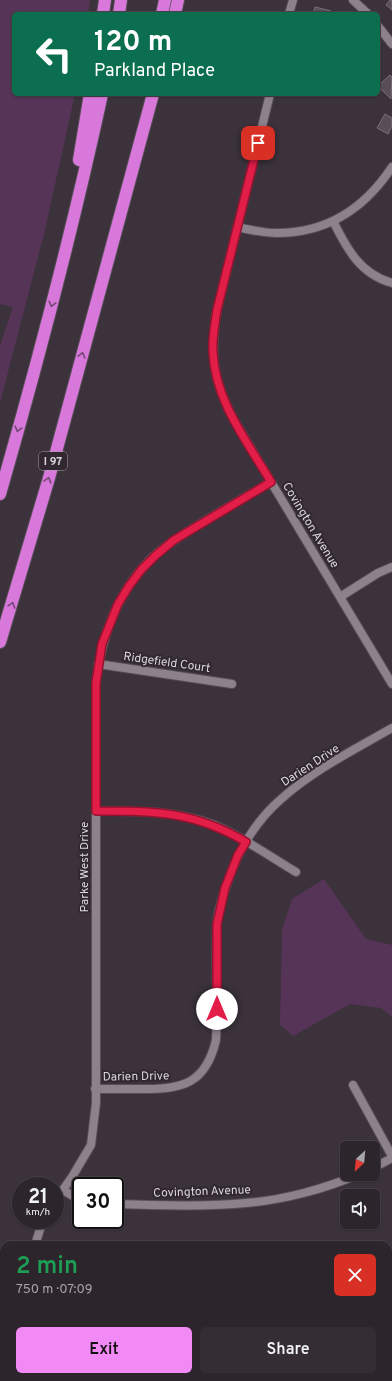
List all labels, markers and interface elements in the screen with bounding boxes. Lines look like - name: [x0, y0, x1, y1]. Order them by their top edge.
- text: 120 m: [94, 25, 172, 61]
- icon: left: [28, 28, 80, 80]
- text: Parkland Place: [94, 60, 215, 83]
- pin: [241, 126, 275, 160]
- icon: arrive: [247, 132, 269, 154]
- one-way arrow: [48, 300, 56, 307]
- one-way arrow: [78, 351, 86, 358]
- one-way arrow: [14, 425, 23, 432]
- road number: I 97: [39, 452, 67, 470]
- one-way arrow: [43, 477, 52, 484]
- street label: Covington Avenue: [278, 480, 342, 571]
- one-way arrow: [7, 601, 16, 608]
- street label: Ridgefield Court: [122, 649, 211, 677]
- street label: Darien Drive: [278, 741, 343, 791]
- street label: Parke West Drive: [77, 822, 93, 912]
- position arrow: [196, 988, 238, 1030]
- street label: Darien Drive: [103, 1068, 169, 1086]
- north arrow: [340, 1141, 380, 1181]
- map controls: [340, 1141, 380, 1229]
- speed limit sign: 30: [72, 1177, 124, 1229]
- street label: Covington Avenue: [153, 1182, 251, 1202]
- text: 21: [28, 1185, 48, 1211]
- button: sound: [340, 1189, 380, 1229]
- text: km/h: [26, 1206, 50, 1219]
- text: 2 min: [16, 1252, 78, 1282]
- button: close: [334, 1254, 376, 1296]
- text: 750 m · 07:09: [16, 1282, 93, 1298]
- button: Exit: [16, 1327, 192, 1373]
- button: Share: [200, 1327, 376, 1373]

